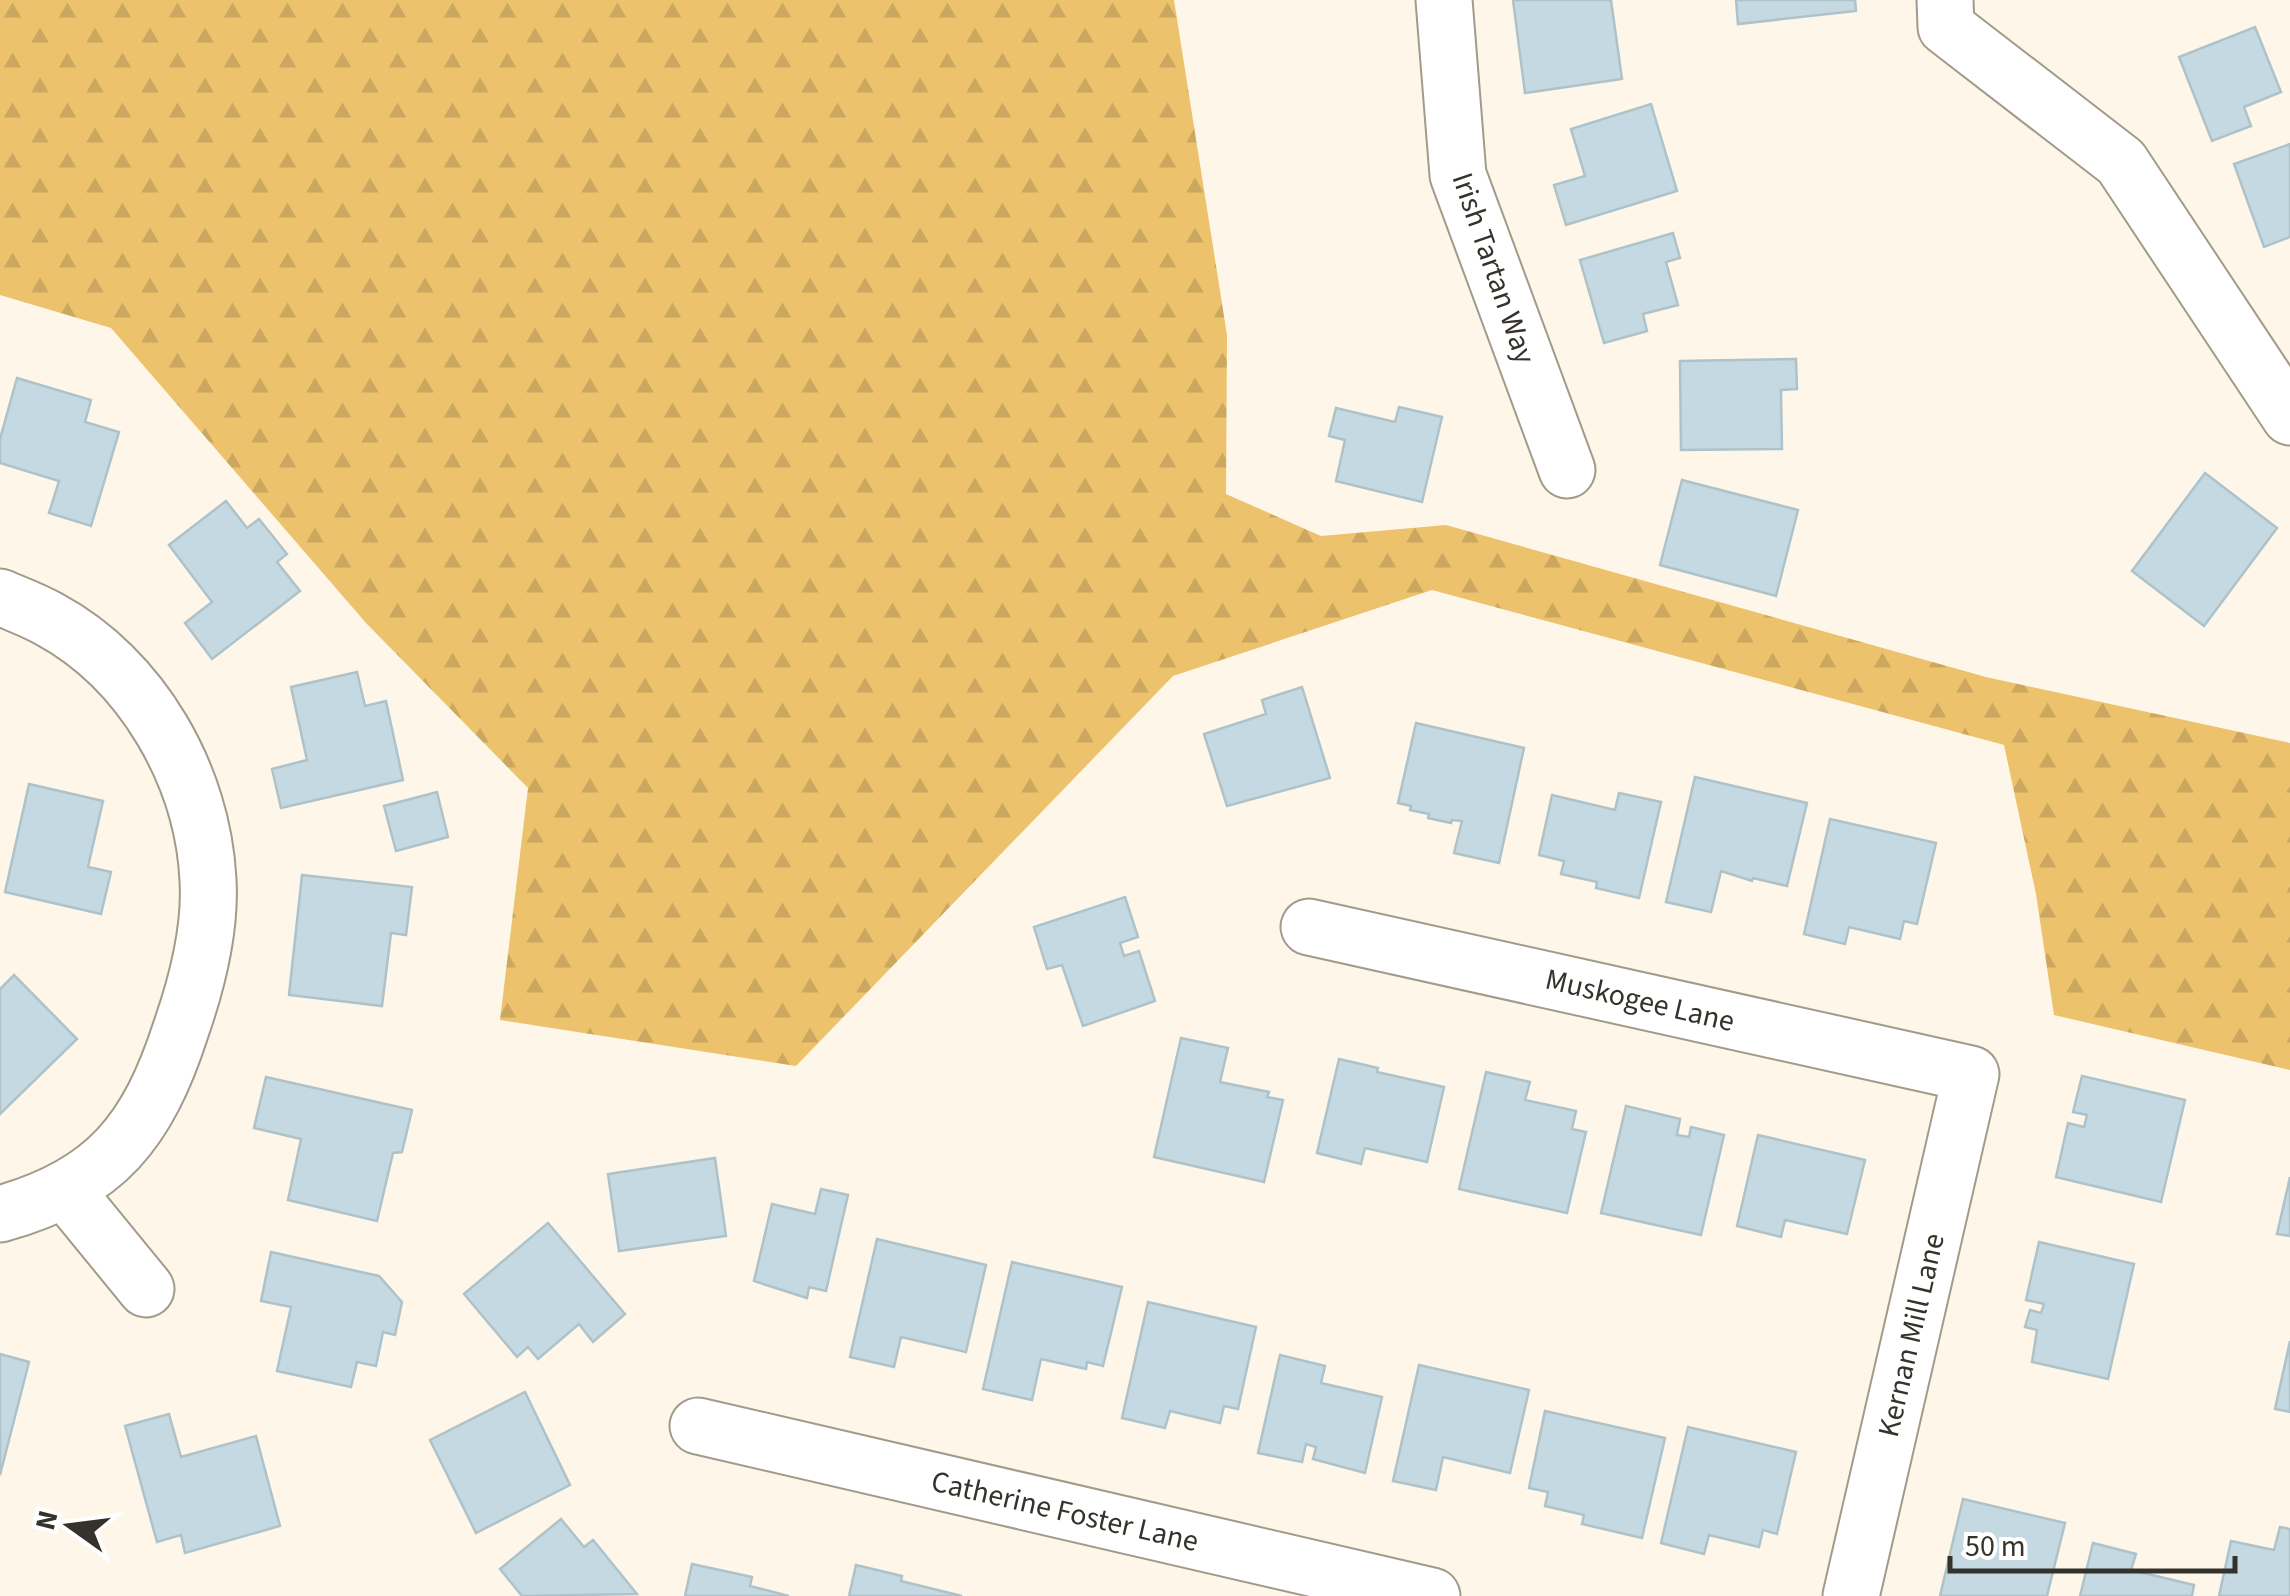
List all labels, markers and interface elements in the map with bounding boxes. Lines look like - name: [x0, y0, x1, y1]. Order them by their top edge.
- street label: Irish Tartan Way: [1441, 167, 1546, 369]
- street label: Muskogee Lane: [1541, 958, 1739, 1043]
- street label: Kernan Mill Lane: [1867, 1229, 1956, 1441]
- street label: Catherine Foster Lane: [927, 1460, 1203, 1563]
- north arrow: [20, 1476, 120, 1576]
- text: N: [25, 1506, 68, 1534]
- scale bar: [1950, 1511, 2235, 1573]
- text: 50 m: [1965, 1525, 2026, 1568]

